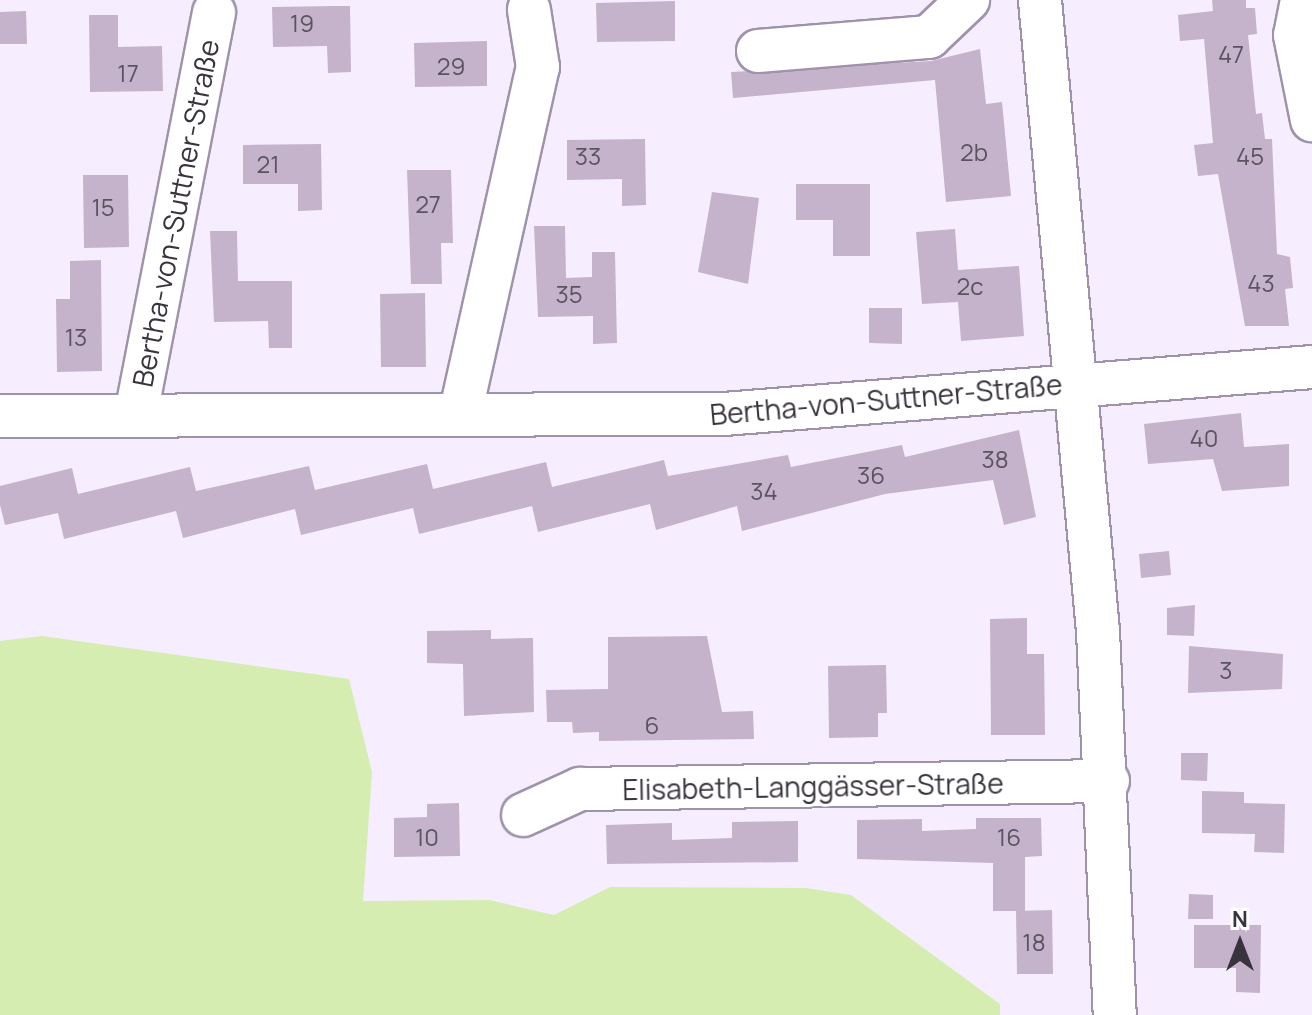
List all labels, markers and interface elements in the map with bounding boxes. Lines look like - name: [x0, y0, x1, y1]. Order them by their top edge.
- house number: 19: [290, 9, 314, 37]
- street label: Bertha-von-Suttner-Straße: [125, 36, 225, 390]
- house number: 47: [1218, 40, 1244, 68]
- house number: 29: [437, 52, 465, 80]
- house number: 17: [117, 59, 139, 87]
- house number: 2b: [960, 138, 988, 166]
- house number: 33: [575, 142, 601, 170]
- house number: 45: [1236, 142, 1264, 170]
- house number: 21: [256, 150, 280, 178]
- house number: 27: [415, 190, 441, 218]
- house number: 15: [91, 193, 115, 221]
- house number: 43: [1247, 269, 1275, 297]
- house number: 2c: [957, 272, 983, 300]
- house number: 35: [555, 280, 583, 308]
- house number: 13: [65, 323, 87, 351]
- street label: Bertha-von-Suttner-Straße: [708, 367, 1064, 431]
- house number: 40: [1190, 424, 1218, 452]
- house number: 38: [981, 445, 1009, 473]
- house number: 36: [857, 461, 885, 489]
- house number: 34: [750, 477, 778, 505]
- house number: 3: [1219, 656, 1233, 684]
- house number: 6: [645, 711, 659, 739]
- street label: Elisabeth-Langgässer-Straße: [622, 766, 1004, 806]
- house number: 10: [415, 823, 439, 851]
- house number: 16: [997, 823, 1021, 851]
- north arrow: [1200, 903, 1280, 983]
- text: N: [1232, 904, 1248, 934]
- house number: 18: [1022, 928, 1046, 956]

